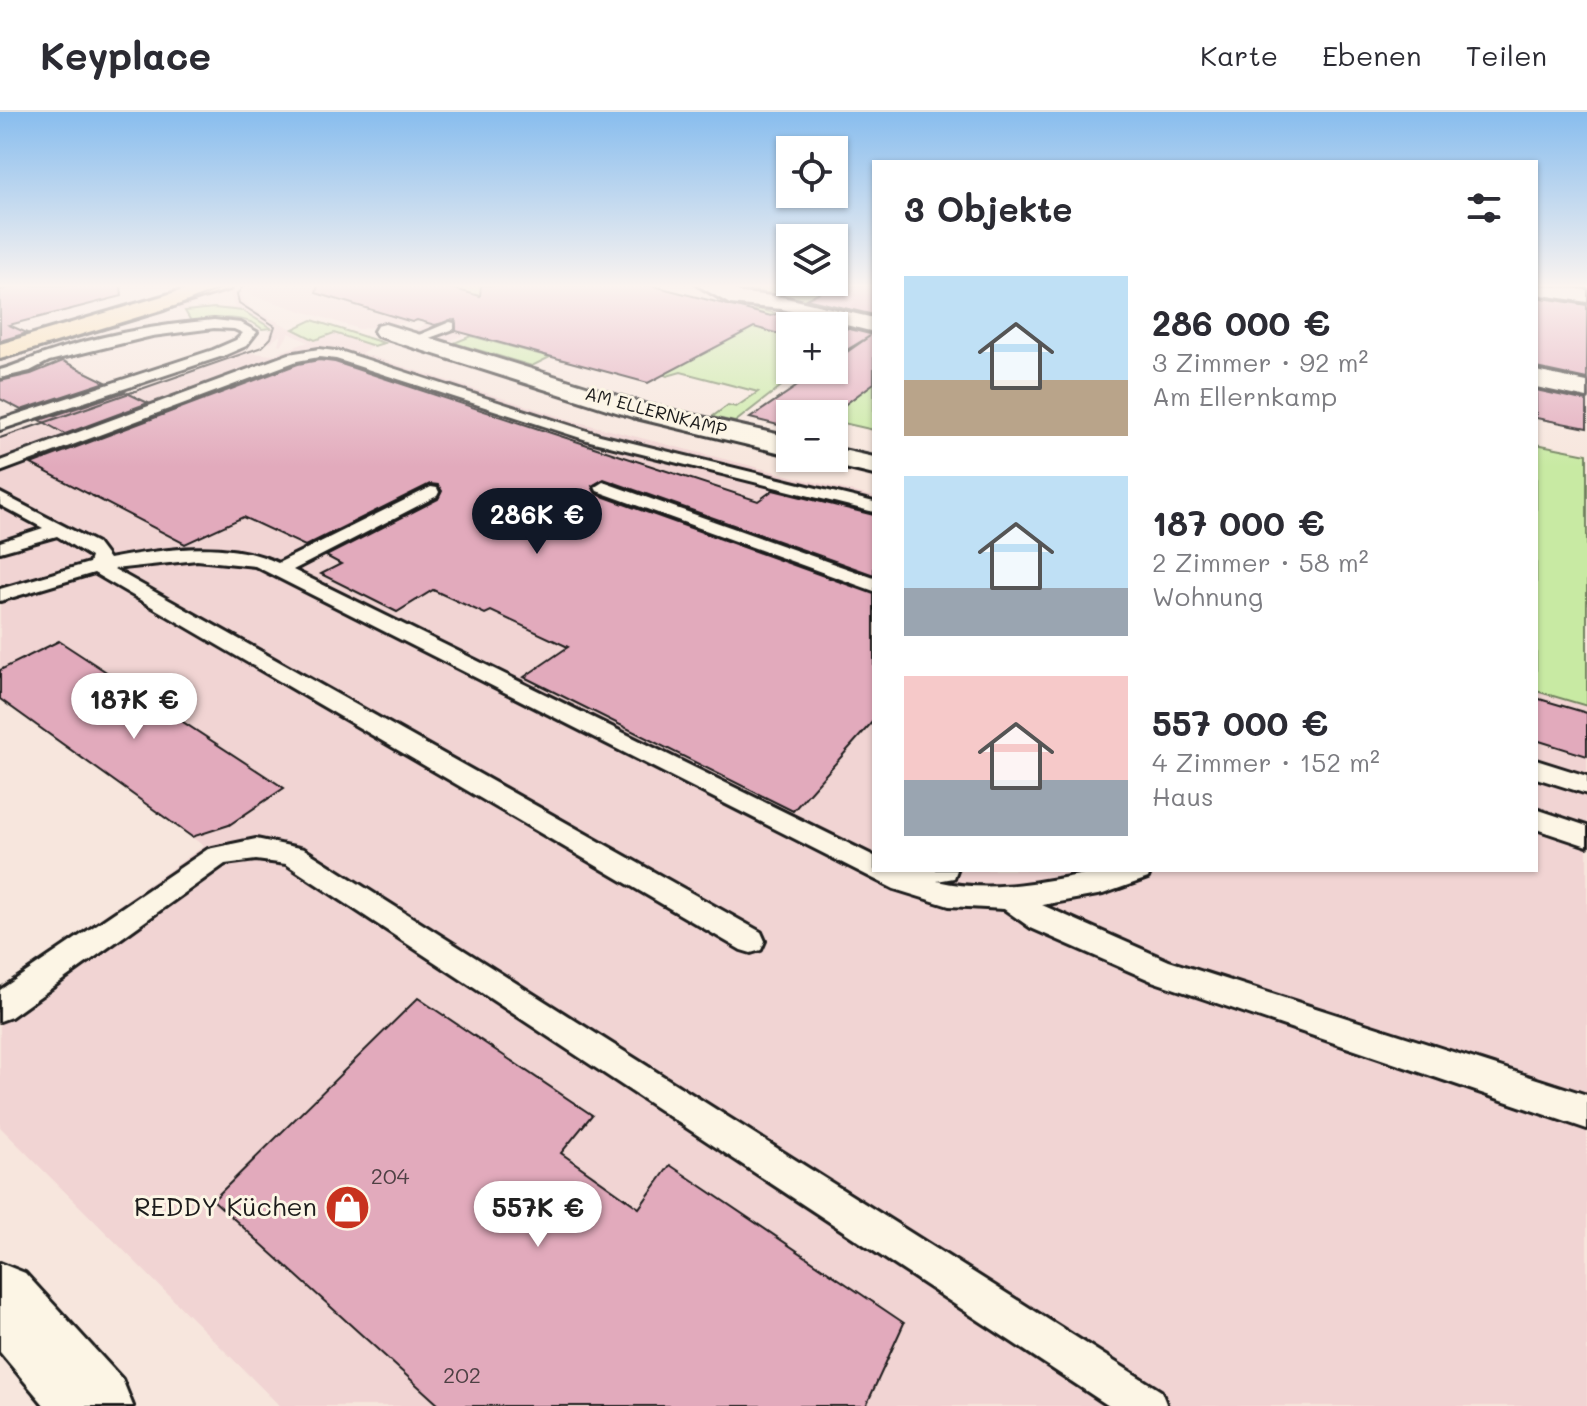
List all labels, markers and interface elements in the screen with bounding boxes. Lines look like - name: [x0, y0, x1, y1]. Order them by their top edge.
- text: Keyplace: [40, 30, 211, 80]
- text: Karte: [1200, 37, 1278, 73]
- text: Ebenen: [1322, 37, 1422, 73]
- text: Teilen: [1466, 37, 1547, 73]
- map controls: [776, 136, 848, 472]
- button: locate: [776, 136, 848, 208]
- text: 3 Objekte: [904, 186, 1073, 231]
- icon: filters: [1462, 186, 1506, 230]
- button: layers: [776, 224, 848, 296]
- text: 286 000 €: [1152, 300, 1330, 345]
- icon: home: [968, 308, 1064, 404]
- button: +: [776, 312, 848, 384]
- text: 3 Zimmer · 92 m²: [1152, 345, 1368, 379]
- text: Am Ellernkamp: [1152, 379, 1337, 413]
- street label: AM ELLERNKAMP: [583, 381, 730, 441]
- button: −: [776, 400, 848, 472]
- pin: 286K €: [472, 488, 602, 556]
- text: 286K €: [490, 497, 584, 531]
- text: 187 000 €: [1152, 500, 1325, 545]
- icon: home: [968, 508, 1064, 604]
- text: 2 Zimmer · 58 m²: [1152, 545, 1369, 579]
- text: Wohnung: [1152, 579, 1263, 613]
- pin: 187K €: [69, 673, 199, 741]
- text: 187K €: [89, 682, 179, 716]
- text: 557 000 €: [1152, 700, 1328, 745]
- icon: home: [968, 708, 1064, 804]
- text: 4 Zimmer · 152 m²: [1152, 745, 1380, 779]
- text: Haus: [1152, 779, 1214, 813]
- house number: 204: [371, 1161, 409, 1190]
- pin: 557K €: [473, 1181, 603, 1249]
- shop icon: REDDY Küchen: [324, 1183, 372, 1231]
- place label: REDDY Küchen: [134, 1189, 317, 1223]
- text: 557K €: [492, 1190, 584, 1224]
- house number: 202: [443, 1360, 481, 1389]

